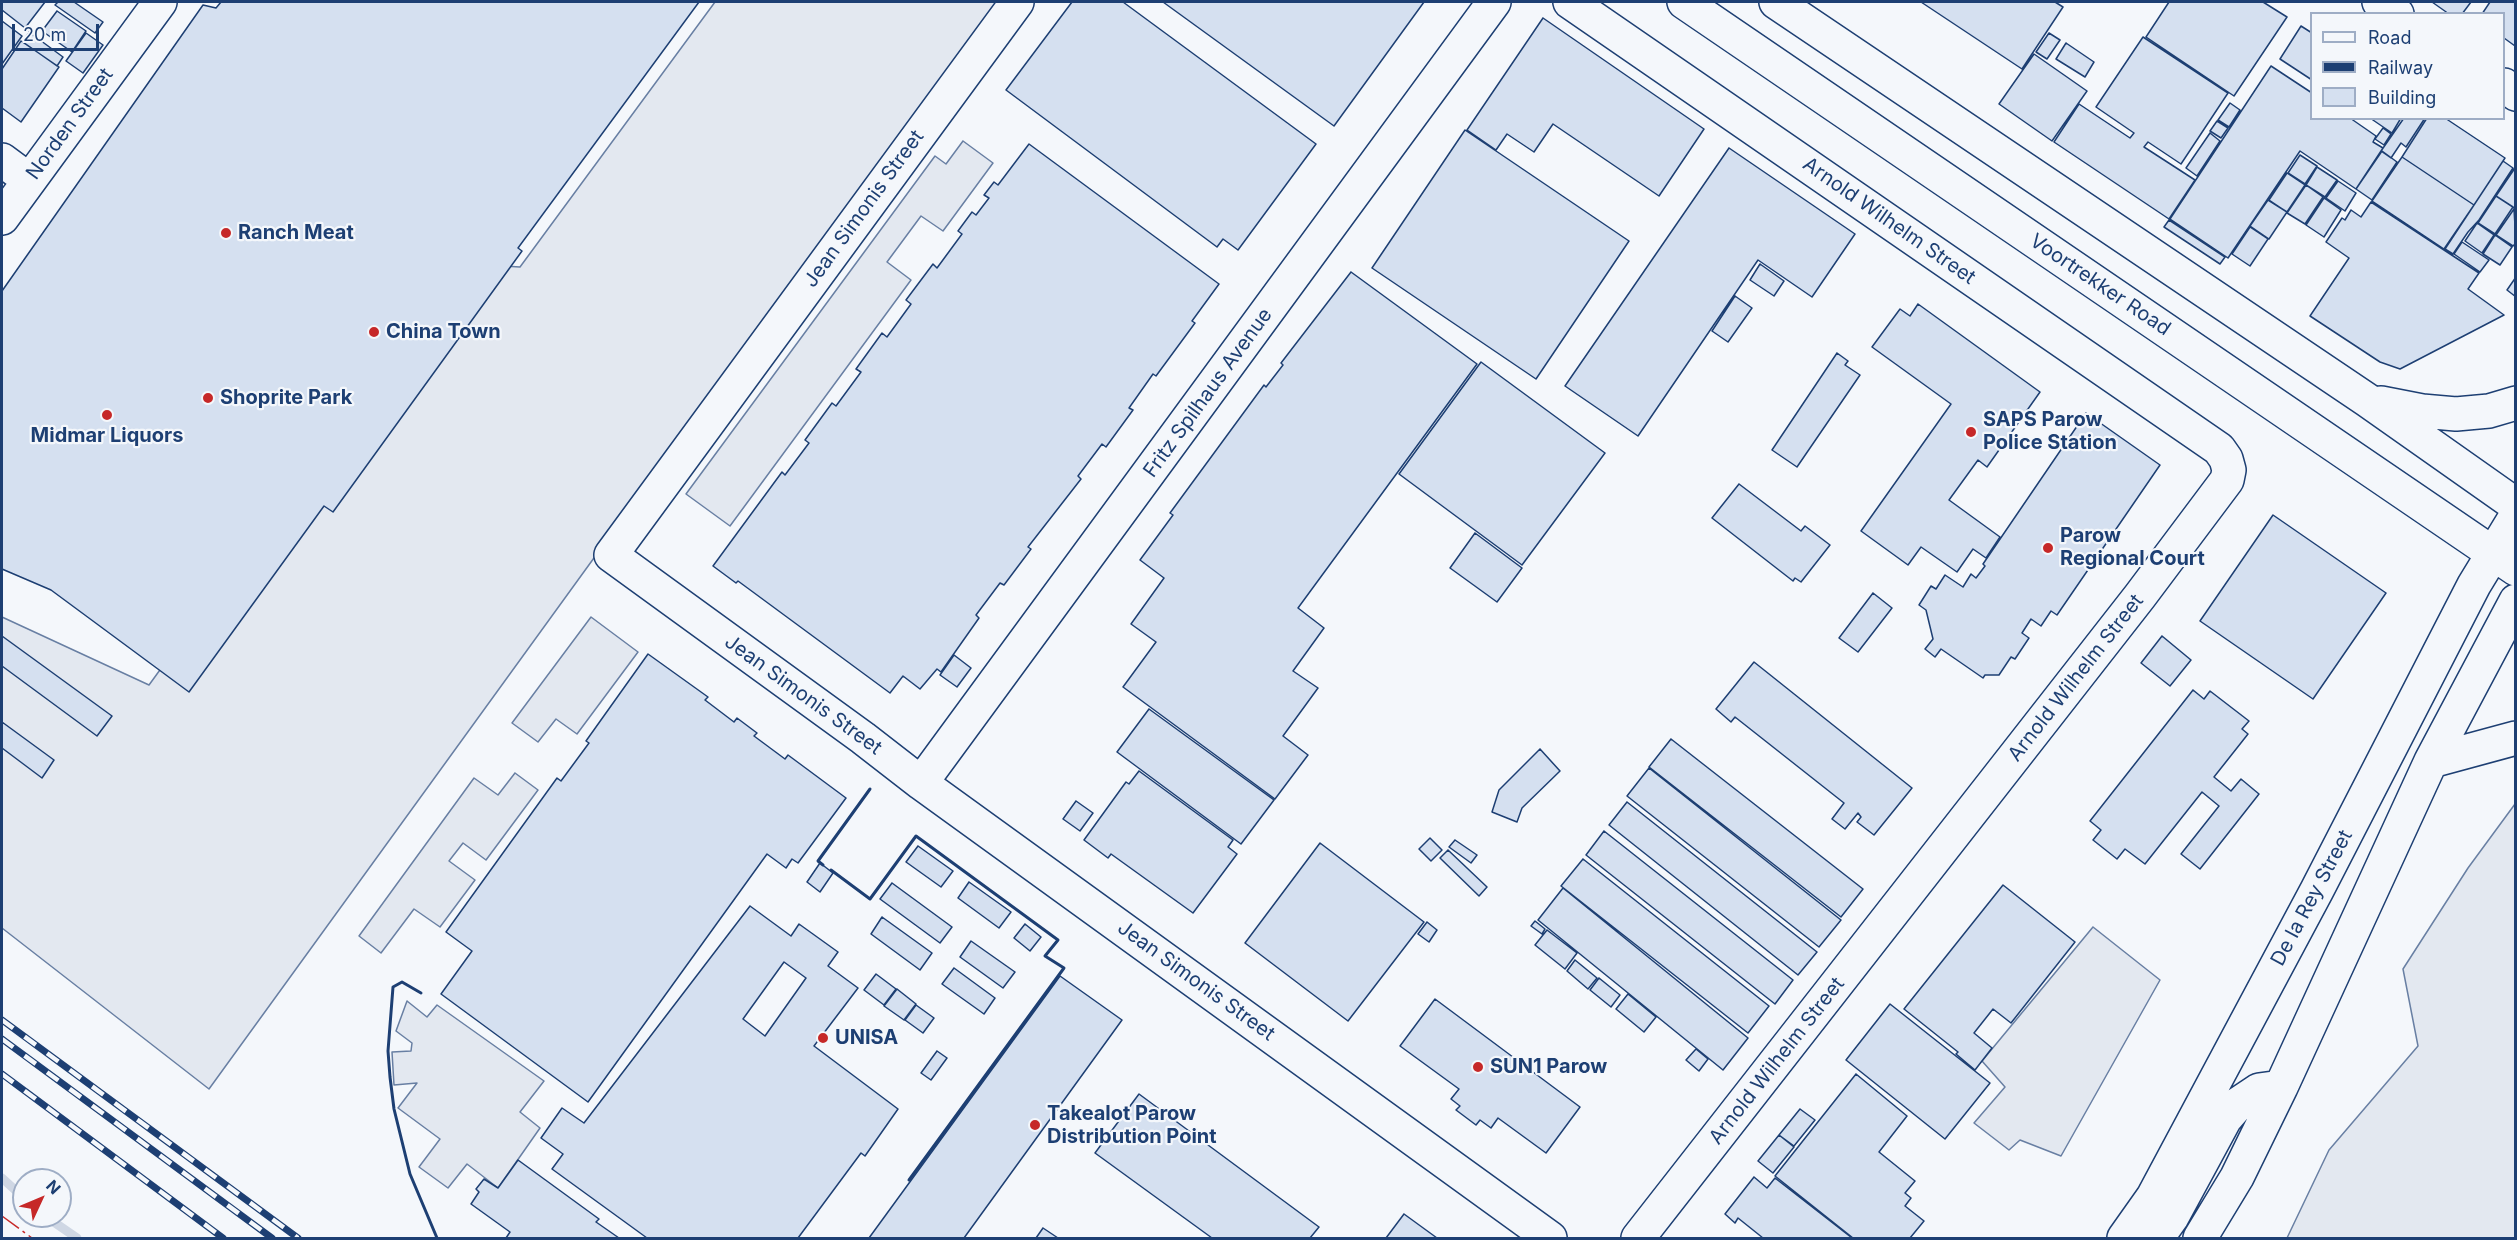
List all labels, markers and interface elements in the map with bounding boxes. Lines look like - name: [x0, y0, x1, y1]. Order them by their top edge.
- scale bar: [15, 12, 102, 50]
- legend: [2310, 12, 2505, 120]
- text: 20 m: [23, 24, 66, 45]
- text: Road: [2368, 27, 2411, 48]
- text: Railway: [2368, 57, 2433, 78]
- street label: Norden Street: [21, 64, 119, 184]
- text: Building: [2368, 87, 2436, 108]
- street label: Jean Simonis Street: [799, 126, 929, 292]
- street label: Arnold Wilhelm Street: [1798, 152, 1980, 290]
- place label: Ranch Meat: [238, 221, 354, 245]
- marker: Ranch Meat: [219, 226, 233, 240]
- street label: Voortrekker Road: [2025, 229, 2175, 341]
- street label: Fritz Spilhaus Avenue: [1139, 304, 1277, 482]
- place label: China Town: [386, 320, 501, 344]
- marker: China Town: [367, 325, 381, 339]
- place label: Shoprite Park: [220, 386, 352, 410]
- marker: Shoprite Park: [201, 391, 215, 405]
- marker: Midmar Liquors: [100, 408, 114, 422]
- place label: SAPS Parow Police Station: [1983, 408, 2117, 455]
- place label: Midmar Liquors: [31, 424, 183, 448]
- marker: SAPS Parow Police Station: [1964, 425, 1978, 439]
- place label: Parow Regional Court: [2060, 524, 2205, 571]
- marker: Parow Regional Court: [2041, 541, 2055, 555]
- street label: Arnold Wilhelm Street: [2003, 590, 2149, 766]
- street label: Jean Simonis Street: [720, 630, 886, 760]
- street label: De la Rey Street: [2266, 826, 2358, 970]
- street label: Jean Simonis Street: [1113, 916, 1279, 1046]
- street label: Arnold Wilhelm Street: [1704, 973, 1850, 1149]
- place label: UNISA: [835, 1026, 898, 1050]
- marker: UNISA: [816, 1031, 830, 1045]
- place label: SUN1 Parow: [1490, 1055, 1607, 1079]
- marker: SUN1 Parow: [1471, 1060, 1485, 1074]
- place label: Takealot Parow Distribution Point: [1047, 1102, 1217, 1149]
- marker: Takealot Parow Distribution Point: [1028, 1118, 1042, 1132]
- north arrow: [12, 1168, 72, 1228]
- text: N: [42, 1176, 65, 1198]

